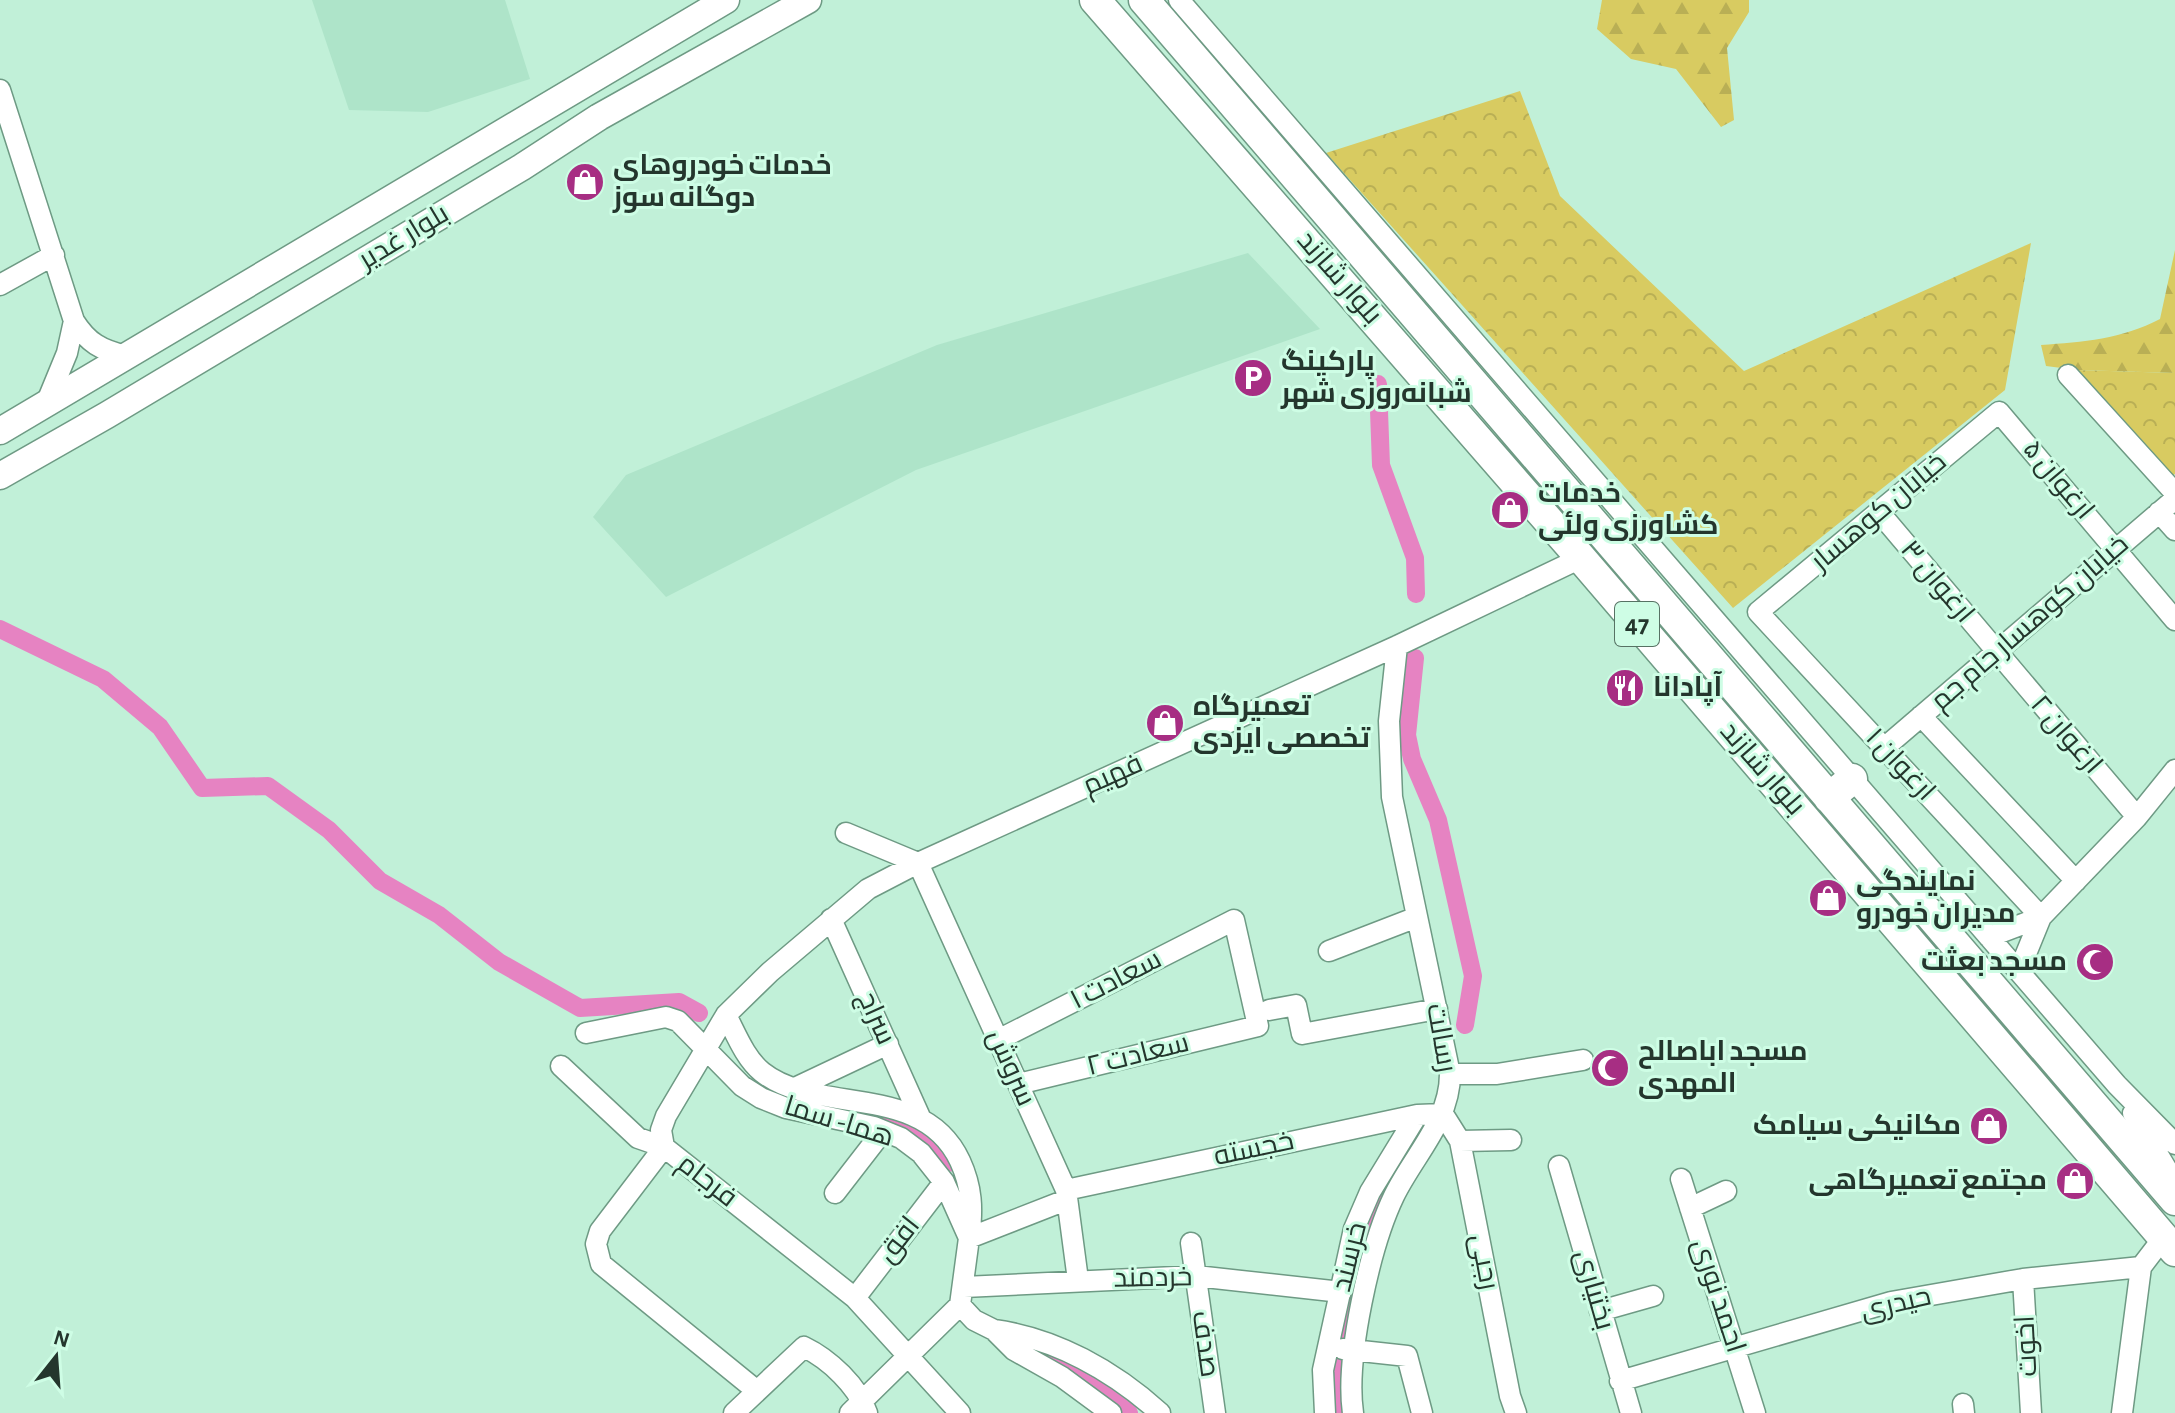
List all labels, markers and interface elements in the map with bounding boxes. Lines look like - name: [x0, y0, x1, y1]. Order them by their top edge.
- place label: خدمات خودروهای دوگانه سوز: [612, 152, 832, 213]
- shop icon: خدمات خودروهای دوگانه سوز: [564, 161, 606, 203]
- street label: بلوار غدیر: [353, 199, 454, 276]
- street label: بلوار شازند: [1291, 226, 1387, 330]
- place label: پارکینگ شبانه‌روزی شهر: [1280, 347, 1472, 410]
- parking icon: پارکینگ شبانه‌روزی شهر: [1232, 357, 1274, 399]
- street label: ارغوان ۵: [2016, 435, 2099, 526]
- street label: خیابان کوهسار: [1805, 448, 1952, 578]
- place label: خدمات کشاورزی ولئی: [1538, 480, 1719, 541]
- shop icon: خدمات کشاورزی ولئی: [1489, 489, 1531, 531]
- street label: خیابان کوهسار جام جم: [1926, 530, 2137, 719]
- street label: ارغوان ۳: [1894, 536, 1979, 629]
- road number: 47: [1615, 602, 1659, 646]
- restaurant icon: آپادانا: [1604, 667, 1646, 709]
- place label: آپادانا: [1653, 671, 1722, 706]
- street label: ارغوان ۲: [2024, 691, 2107, 780]
- place label: تعمیرگاه تخصصی ایزدی: [1193, 692, 1371, 754]
- shop icon: تعمیرگاه تخصصی ایزدی: [1144, 702, 1186, 744]
- street label: بلوار شازند: [1714, 717, 1810, 821]
- street label: ارغوان ۱: [1859, 724, 1940, 807]
- street label: فهیم: [1079, 750, 1149, 804]
- place label: نمایندگی مدیران خودرو: [1856, 867, 2016, 929]
- shop icon: نمایندگی مدیران خودرو: [1807, 877, 1849, 919]
- mosque icon: مسجد بعثت: [2074, 941, 2116, 983]
- street label: سعادت ۱: [1066, 945, 1166, 1015]
- place label: مسجد بعثت: [1921, 946, 2067, 976]
- street label: سراج: [849, 987, 900, 1050]
- street label: رسالت: [1421, 1001, 1461, 1075]
- street label: سروش: [981, 1025, 1041, 1111]
- street label: سعادت ۲: [1084, 1029, 1192, 1081]
- place label: مسجد اباصالح المهدی: [1638, 1038, 1807, 1100]
- mosque icon: مسجد اباصالح المهدی: [1589, 1047, 1631, 1089]
- street label: هما- سما: [781, 1092, 897, 1152]
- shop icon: مکانیکی سیامک: [1968, 1105, 2010, 1147]
- place label: مکانیکی سیامک: [1753, 1112, 1961, 1141]
- street label: خجسته: [1212, 1127, 1296, 1171]
- street label: فرجام: [670, 1149, 742, 1216]
- shop icon: مجتمع تعمیرگاهی: [2054, 1160, 2096, 1202]
- place label: مجتمع تعمیرگاهی: [1808, 1166, 2047, 1198]
- street label: افق: [873, 1212, 926, 1269]
- street label: خرسند: [1328, 1220, 1372, 1294]
- street label: رجبی: [1464, 1232, 1503, 1292]
- street label: احمد نوری: [1686, 1236, 1749, 1357]
- street label: بختیاری: [1568, 1247, 1619, 1333]
- street label: خردمند: [1113, 1263, 1193, 1293]
- street label: حیدری: [1858, 1282, 1934, 1327]
- street label: صدف: [1186, 1309, 1224, 1379]
- street label: اخوت: [2011, 1315, 2043, 1377]
- north arrow: [16, 1317, 96, 1397]
- text: N: [51, 1326, 72, 1352]

